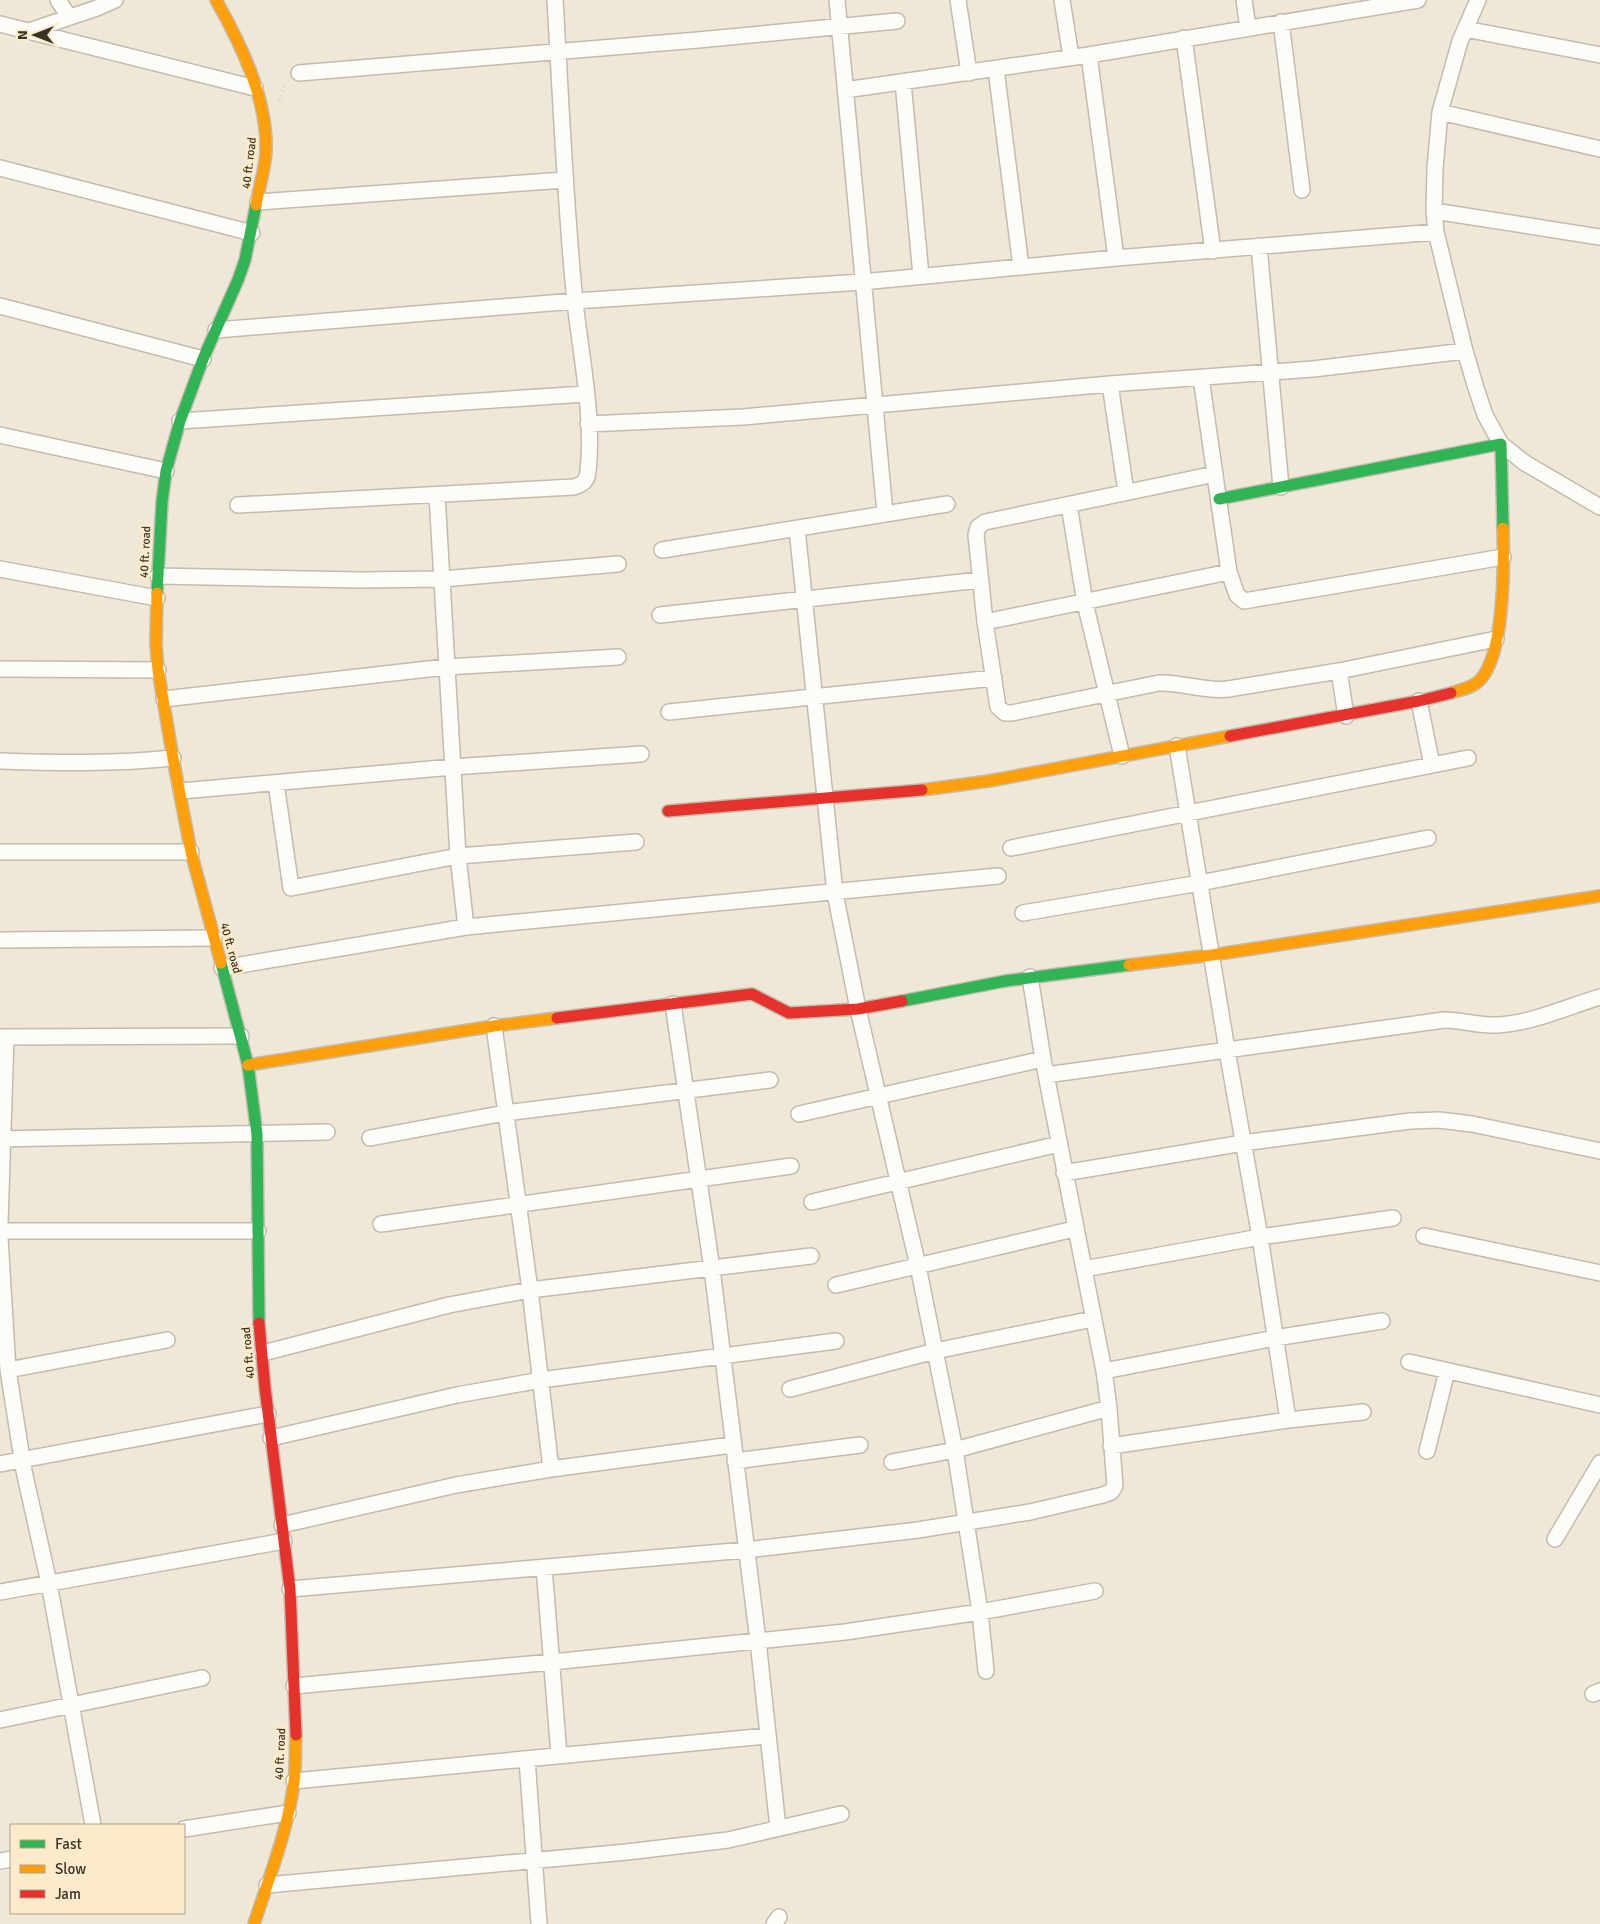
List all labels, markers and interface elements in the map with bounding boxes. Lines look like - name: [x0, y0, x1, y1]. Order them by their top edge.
- north arrow: [10, 10, 60, 60]
- text: N: [14, 30, 31, 40]
- street label: 40 ft. road: [239, 136, 260, 190]
- street label: 40 ft. road: [137, 526, 154, 578]
- street label: 40 ft. road: [217, 921, 244, 975]
- street label: 40 ft. road: [239, 1326, 258, 1380]
- street label: 40 ft. road: [272, 1728, 289, 1780]
- legend: [10, 1824, 185, 1914]
- text: Fast: [55, 1835, 82, 1853]
- text: Slow: [55, 1860, 86, 1878]
- text: Jam: [55, 1885, 81, 1903]

